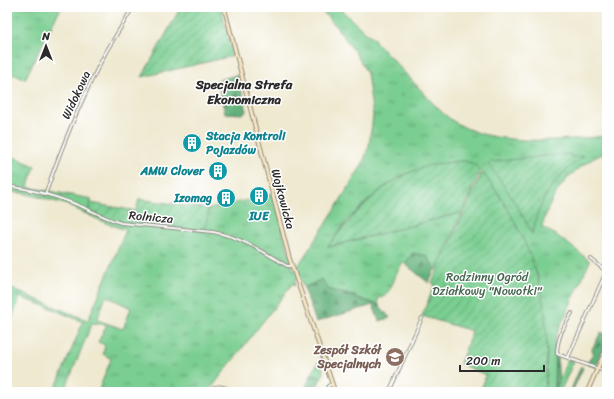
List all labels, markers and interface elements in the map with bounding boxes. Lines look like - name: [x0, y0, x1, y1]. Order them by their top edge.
- north arrow: [26, 26, 66, 66]
- text: N: [41, 27, 50, 46]
- street label: Widokowa: [55, 67, 97, 123]
- district label: Specjalna Strefa Ekonomiczna: [195, 73, 293, 111]
- place label: Stacja Kontroli Pojazdów: [205, 125, 286, 161]
- building icon: Stacja Kontroli Pojazdów: [181, 132, 203, 154]
- place label: AMW Clover: [139, 160, 205, 182]
- building icon: AMW Clover: [207, 160, 229, 182]
- street label: Wojkowicka: [264, 166, 302, 232]
- building icon: IUE: [248, 185, 270, 207]
- place label: Izomag: [173, 187, 212, 209]
- building icon: Izomag: [215, 187, 237, 209]
- street label: Rolnicza: [128, 204, 174, 230]
- place label: IUE: [248, 205, 270, 227]
- park label: Rodzinny Ogród Działkowy "Nowotki": [432, 266, 543, 302]
- place label: Zespół Szkół Specjalnych: [313, 339, 382, 375]
- school or university icon: Zespół Szkół Specjalnych: [384, 346, 406, 368]
- scale bar: [460, 347, 544, 373]
- text: 200 m: [466, 350, 500, 372]

